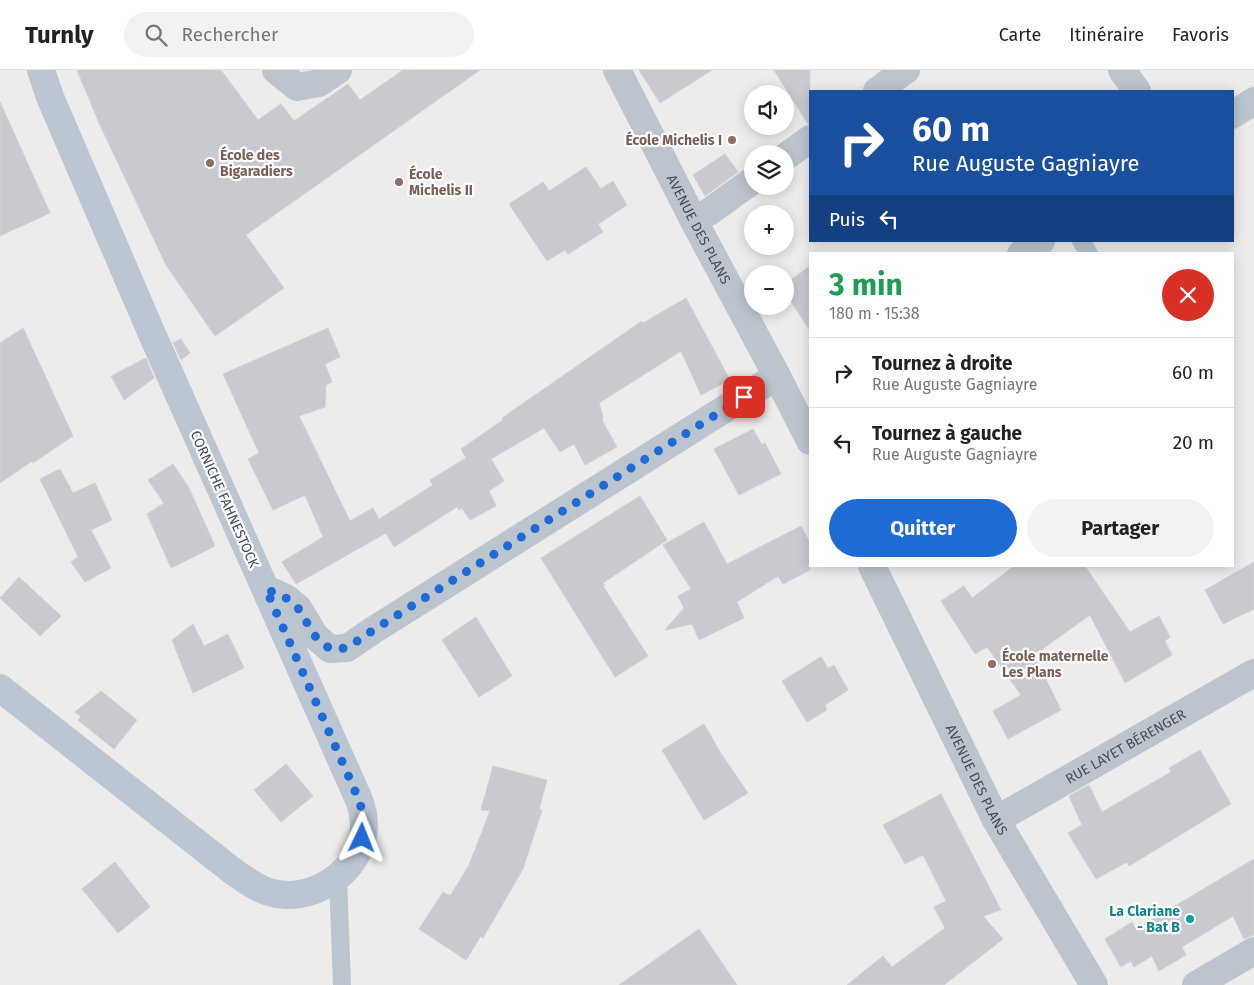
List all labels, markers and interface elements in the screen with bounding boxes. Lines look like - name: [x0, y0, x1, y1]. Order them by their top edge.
- search box: [124, 12, 474, 57]
- text: Turnly: [25, 21, 94, 49]
- icon: search: [142, 21, 170, 49]
- text: Rechercher: [182, 23, 278, 46]
- text: Carte: [999, 24, 1041, 46]
- text: Itinéraire: [1069, 24, 1144, 46]
- text: Favoris: [1172, 24, 1229, 46]
- map controls: [744, 85, 794, 315]
- button: sound: [744, 85, 794, 135]
- text: 60 m: [912, 108, 990, 150]
- icon: right: [829, 110, 894, 175]
- place label: École Michelis I: [625, 131, 722, 149]
- marker: École Michelis I: [726, 134, 738, 146]
- button: layers: [744, 145, 794, 195]
- place label: École des Bigaradiers: [220, 146, 293, 180]
- text: Rue Auguste Gagniayre: [912, 150, 1140, 177]
- marker: École des Bigaradiers: [204, 157, 216, 169]
- place label: École Michelis II: [409, 165, 473, 199]
- street label: AVENUE DES PLANS: [663, 172, 734, 287]
- marker: École Michelis II: [393, 176, 405, 188]
- button: +: [744, 205, 794, 255]
- icon: left: [875, 205, 903, 233]
- text: Puis: [829, 208, 865, 231]
- button: −: [744, 265, 794, 315]
- text: 3 min: [829, 267, 903, 303]
- button: close: [1162, 269, 1214, 321]
- text: 180 m · 15:38: [829, 304, 920, 323]
- text: Tournez à droite: [872, 352, 1013, 375]
- icon: right: [829, 359, 857, 387]
- text: 60 m: [1172, 361, 1214, 384]
- text: Rue Auguste Gagniayre: [872, 375, 1037, 394]
- pin: [723, 376, 765, 418]
- icon: arrive: [730, 383, 758, 411]
- text: Tournez à gauche: [872, 422, 1022, 445]
- street label: CORNICHE FAHNESTOCK: [187, 428, 263, 571]
- icon: left: [829, 429, 857, 457]
- text: 20 m: [1173, 431, 1214, 454]
- text: Rue Auguste Gagniayre: [872, 445, 1037, 464]
- button: Quitter: [829, 499, 1017, 557]
- button: Partager: [1027, 499, 1214, 557]
- place label: École maternelle Les Plans: [1002, 647, 1109, 681]
- marker: École maternelle Les Plans: [986, 658, 998, 670]
- street label: RUE LAYET BÉRENGER: [1063, 705, 1189, 788]
- street label: AVENUE DES PLANS: [942, 722, 1011, 839]
- position arrow: [335, 811, 387, 863]
- place label: La Clariane - Bat B: [1109, 903, 1180, 936]
- marker: La Clariane - Bat B: [1184, 913, 1196, 925]

